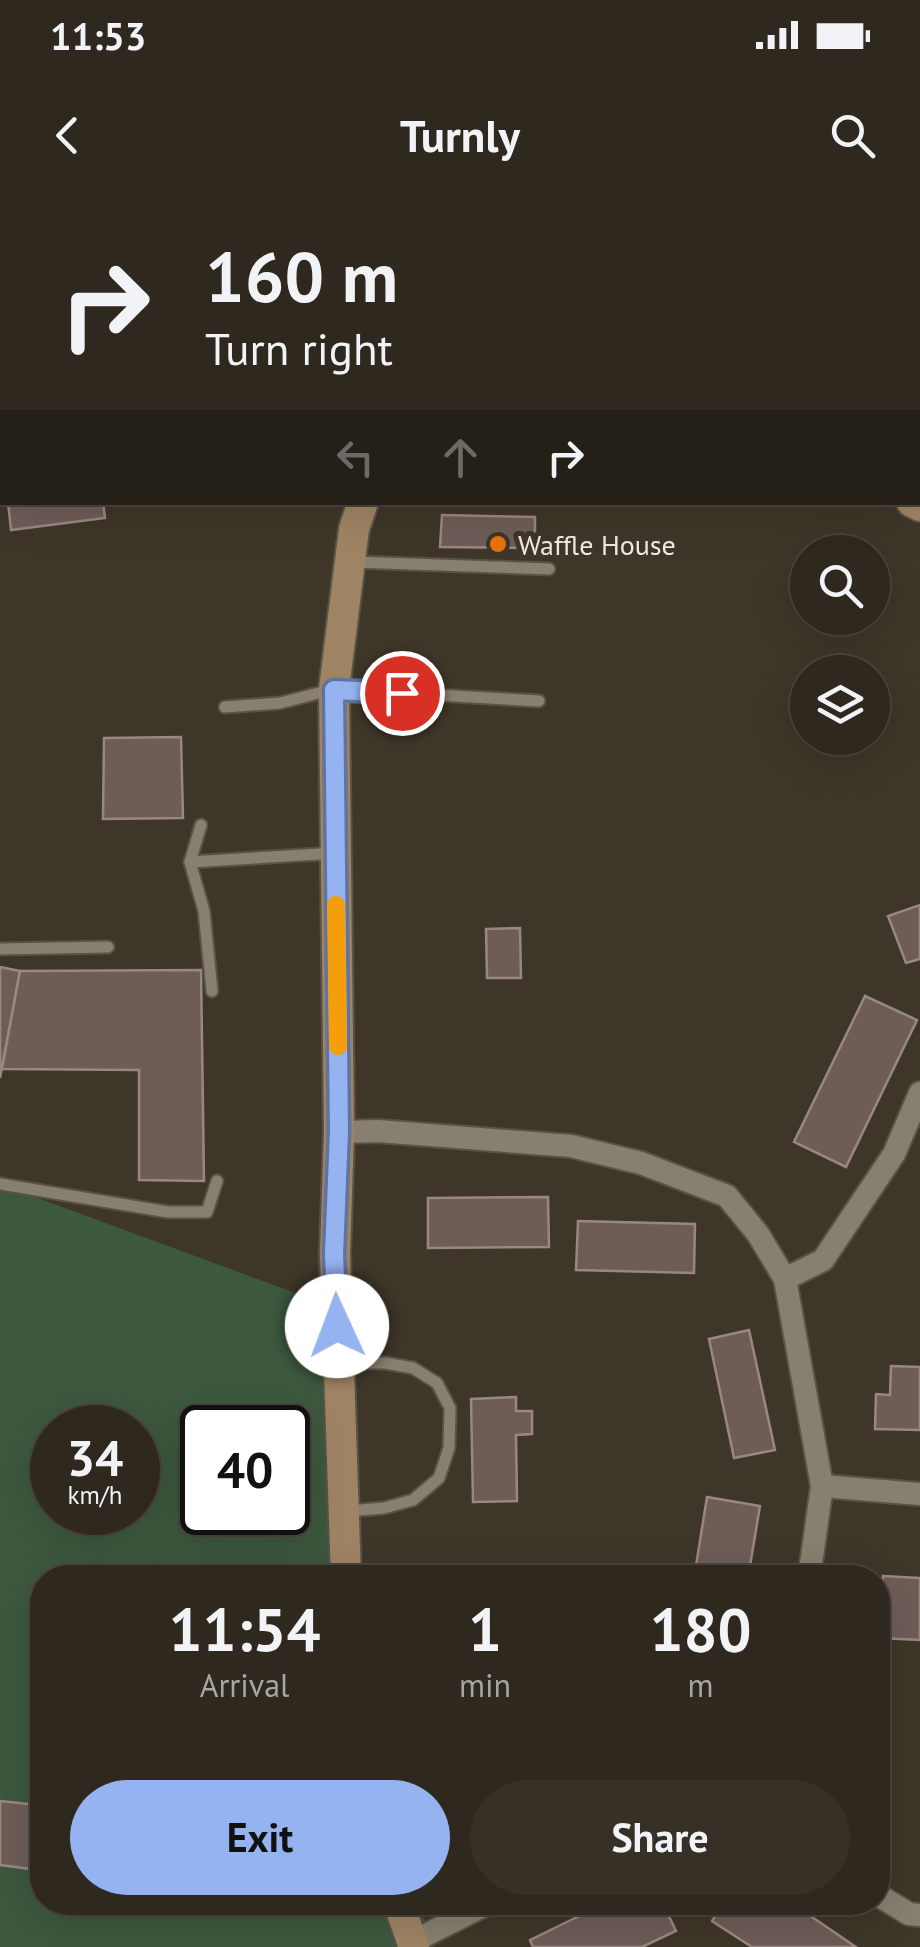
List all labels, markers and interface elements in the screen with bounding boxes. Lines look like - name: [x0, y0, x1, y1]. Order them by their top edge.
- text: 11:53: [50, 11, 146, 60]
- text: Turnly: [400, 106, 520, 164]
- icon: back: [40, 108, 95, 163]
- icon: search: [825, 108, 880, 163]
- text: 160 m: [205, 231, 398, 321]
- icon: right: [40, 240, 170, 370]
- text: Turn right: [205, 319, 393, 377]
- icon: left: [328, 430, 383, 485]
- icon: ahead: [433, 430, 488, 485]
- icon: right: [538, 430, 593, 485]
- place label: Waffle House: [518, 526, 676, 563]
- marker: Waffle House: [487, 533, 509, 555]
- map controls: [790, 535, 890, 755]
- button: search: [790, 535, 890, 635]
- pin: [360, 651, 445, 736]
- button: layers: [790, 655, 890, 755]
- icon: arrive: [375, 666, 430, 721]
- position arrow: [285, 1274, 389, 1378]
- speed limit sign: 40: [180, 1405, 310, 1535]
- text: 34: [67, 1425, 123, 1490]
- text: km/h: [68, 1479, 122, 1511]
- text: 11:54: [168, 1590, 321, 1668]
- text: 1: [468, 1590, 502, 1668]
- text: 180: [650, 1590, 752, 1668]
- text: Arrival: [200, 1664, 289, 1706]
- text: min: [459, 1664, 511, 1706]
- text: m: [688, 1664, 714, 1706]
- button: Exit: [70, 1780, 450, 1895]
- button: Share: [470, 1780, 850, 1895]

